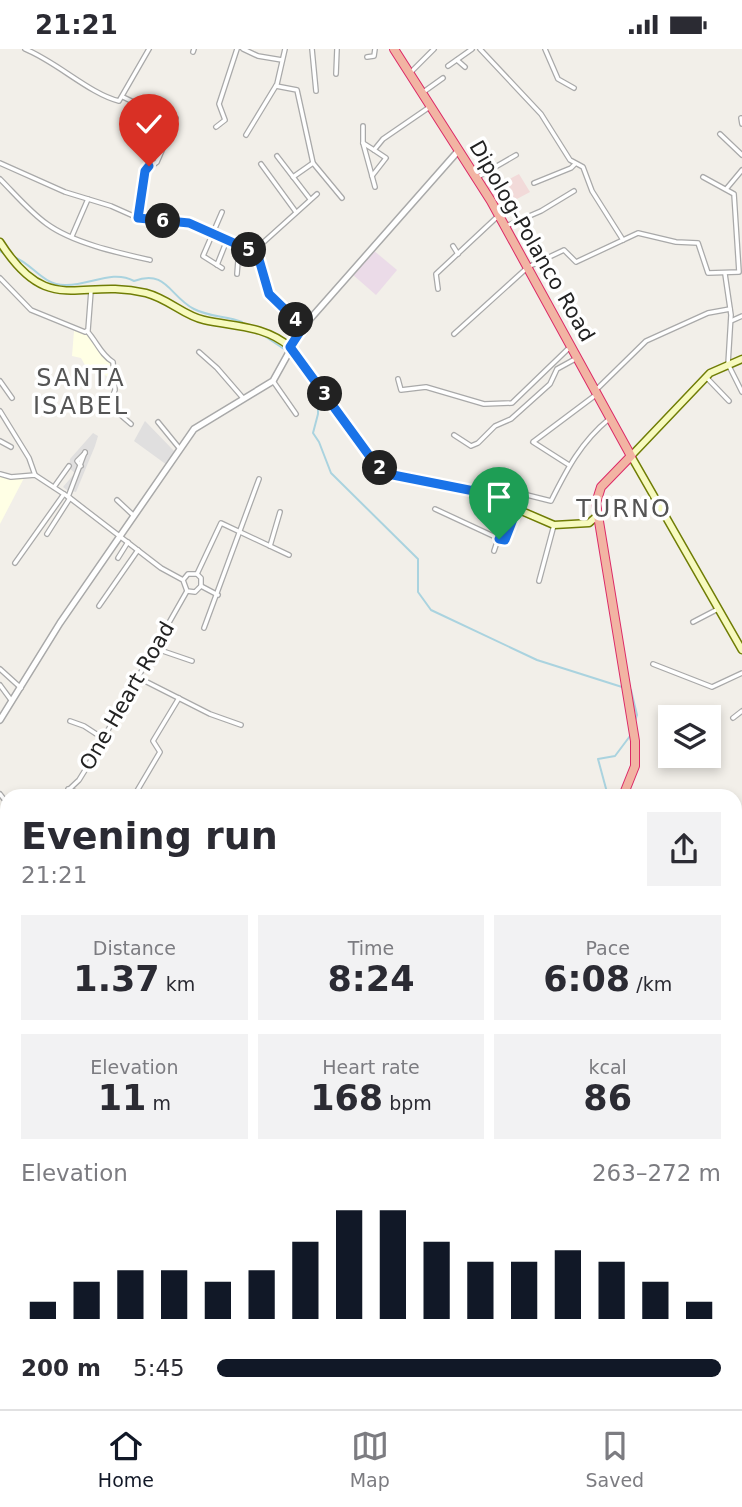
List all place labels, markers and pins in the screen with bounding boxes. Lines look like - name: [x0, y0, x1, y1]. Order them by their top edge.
- pin: [119, 94, 179, 166]
- pin: 6: [146, 203, 180, 239]
- pin: 5: [232, 233, 266, 267]
- pin: 4: [278, 303, 314, 337]
- pin: 3: [308, 377, 342, 411]
- pin: 2: [362, 451, 398, 485]
- pin: [469, 467, 529, 539]

